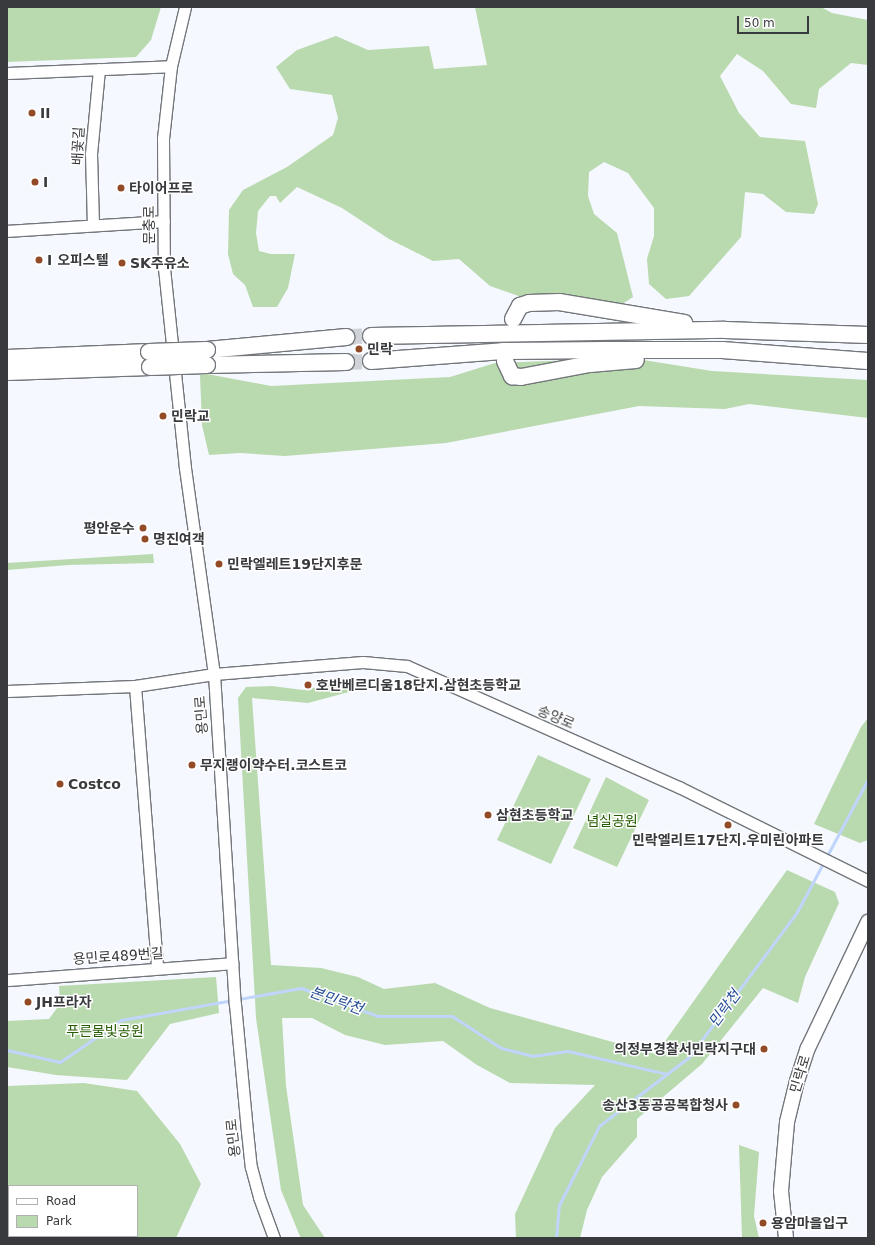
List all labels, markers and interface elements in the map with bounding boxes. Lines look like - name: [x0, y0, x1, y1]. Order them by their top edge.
- scale bar: [739, 8, 811, 34]
- text: 50 m: [744, 16, 775, 30]
- place label: II: [40, 105, 50, 121]
- marker: II: [27, 108, 37, 118]
- street label: 배꽃길: [69, 126, 87, 166]
- place label: I: [43, 174, 48, 190]
- marker: I: [30, 177, 40, 187]
- place label: 타이어프로: [129, 180, 193, 196]
- marker: 타이어프로: [116, 183, 126, 193]
- street label: 문충로: [141, 206, 157, 244]
- place label: I 오피스텔: [47, 252, 109, 268]
- marker: I 오피스텔: [34, 255, 44, 265]
- place label: SK주유소: [130, 255, 190, 271]
- marker: SK주유소: [117, 258, 127, 268]
- place label: 민락: [367, 341, 393, 357]
- marker: 민락: [354, 344, 364, 354]
- place label: 민락교: [171, 408, 210, 424]
- marker: 민락교: [158, 411, 168, 421]
- place label: 평안운수: [83, 520, 135, 536]
- marker: 평안운수: [138, 523, 148, 533]
- place label: 명진여객: [153, 531, 205, 547]
- marker: 명진여객: [140, 534, 150, 544]
- place label: 민락엘레트19단지후문: [227, 556, 362, 572]
- marker: 민락엘레트19단지후문: [214, 559, 224, 569]
- place label: 호반베르디움18단지.삼현초등학교: [316, 677, 521, 693]
- marker: 호반베르디움18단지.삼현초등학교: [303, 680, 313, 690]
- street label: 용민로: [191, 695, 211, 735]
- street label: 송양로: [535, 702, 577, 732]
- place label: 무지랭이약수터.코스트코: [200, 757, 347, 773]
- marker: 무지랭이약수터.코스트코: [187, 760, 197, 770]
- place label: Costco: [68, 776, 121, 792]
- marker: Costco: [55, 779, 65, 789]
- place label: 삼현초등학교: [496, 807, 573, 823]
- marker: 삼현초등학교: [483, 810, 493, 820]
- park label: 념실공원: [586, 813, 638, 829]
- marker: 민락엘리트17단지.우미린아파트: [723, 820, 733, 830]
- place label: 민락엘리트17단지.우미린아파트: [632, 832, 824, 848]
- street label: 용민로489번길: [72, 944, 164, 968]
- water label: 본민락천: [307, 983, 365, 1019]
- water label: 민락천: [705, 987, 745, 1031]
- place label: JH프라자: [36, 994, 92, 1010]
- marker: JH프라자: [23, 997, 33, 1007]
- park label: 푸른물빛공원: [66, 1023, 144, 1039]
- place label: 의정부경찰서민락지구대: [614, 1041, 756, 1057]
- marker: 의정부경찰서민락지구대: [759, 1044, 769, 1054]
- street label: 민락로: [786, 1053, 814, 1095]
- place label: 송산3동공공복합청사: [602, 1097, 728, 1113]
- marker: 송산3동공공복합청사: [731, 1100, 741, 1110]
- street label: 용민로: [223, 1118, 243, 1158]
- legend: [8, 1185, 138, 1237]
- text: Road: [46, 1194, 76, 1208]
- text: Park: [46, 1214, 72, 1228]
- place label: 용암마을입구: [771, 1215, 848, 1231]
- marker: 용암마을입구: [758, 1218, 768, 1228]

